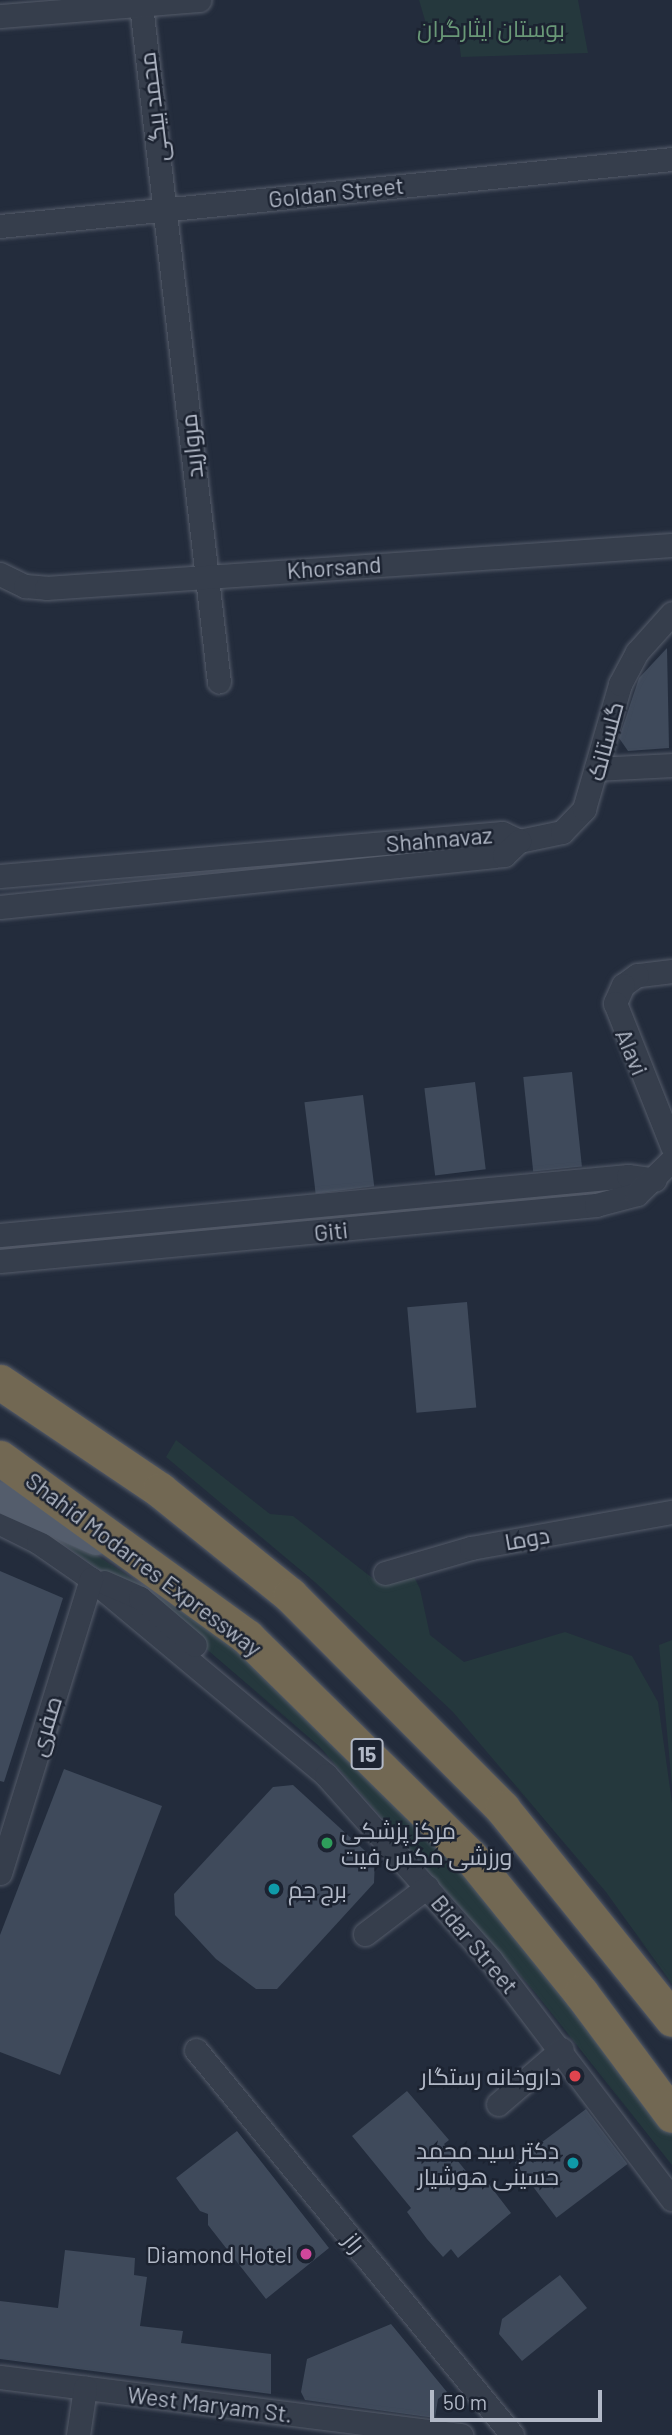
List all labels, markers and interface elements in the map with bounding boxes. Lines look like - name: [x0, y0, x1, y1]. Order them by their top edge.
- park label: بوستان ایثارگران: [417, 14, 565, 42]
- street label: محمد بيگی: [133, 50, 173, 164]
- street label: Goldan Street: [267, 171, 405, 213]
- street label: مروارید: [174, 412, 208, 480]
- street label: Khorsand: [286, 550, 382, 584]
- street label: گلستانک: [581, 698, 629, 784]
- street label: Shahnavaz: [385, 821, 493, 857]
- street label: Alavi: [610, 1025, 654, 1079]
- street label: Giti: [313, 1215, 349, 1247]
- street label: Shahid Modarres Expressway: [21, 1466, 267, 1662]
- street label: دوما: [502, 1520, 552, 1556]
- street label: صفری: [23, 1693, 67, 1759]
- road number: 15: [350, 1736, 384, 1772]
- place label: مرکز پزشکی ورزشی مکس فیت: [341, 1816, 512, 1870]
- marker: مرکز پزشکی ورزشی مکس فیت: [319, 1835, 335, 1851]
- place label: برج جم: [288, 1875, 347, 1903]
- marker: برج جم: [266, 1881, 282, 1897]
- street label: Bidar Street: [426, 1889, 524, 1999]
- place label: داروخانه رستگار: [421, 2062, 561, 2090]
- marker: داروخانه رستگار: [567, 2068, 583, 2084]
- place label: دکتر سید محمد حسینی هوشیار: [416, 2136, 559, 2190]
- marker: دکتر سید محمد حسینی هوشیار: [565, 2155, 581, 2171]
- street label: راز: [339, 2226, 371, 2258]
- place label: Diamond Hotel: [146, 2240, 292, 2268]
- marker: Diamond Hotel: [298, 2246, 314, 2262]
- scale bar: [434, 2376, 606, 2420]
- street label: West Maryam St.: [126, 2380, 294, 2428]
- text: 50 m: [443, 2389, 487, 2414]

